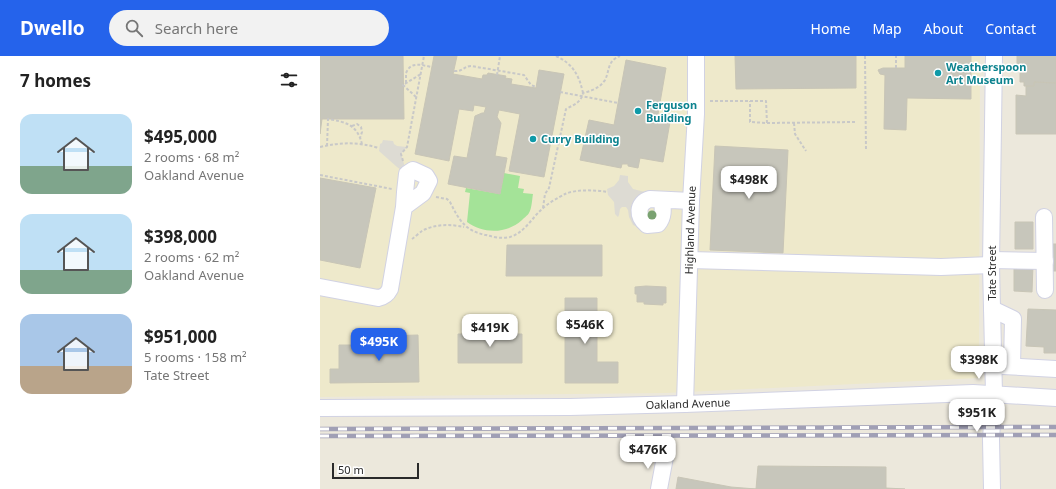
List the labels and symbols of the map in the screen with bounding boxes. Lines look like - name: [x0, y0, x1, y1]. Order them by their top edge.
- place label: Weatherspoon Art Museum: [946, 59, 1026, 87]
- marker: Weatherspoon Art Museum: [933, 68, 943, 78]
- place label: Ferguson Building: [646, 97, 697, 125]
- marker: Ferguson Building: [633, 106, 643, 116]
- place label: Curry Building: [541, 131, 620, 146]
- marker: Curry Building: [528, 134, 538, 144]
- pin: $498K: [721, 166, 777, 200]
- street label: Highland Avenue: [681, 185, 699, 275]
- street label: Tate Street: [984, 245, 999, 301]
- pin: $546K: [557, 311, 613, 345]
- pin: $419K: [462, 314, 518, 348]
- pin: $495K: [351, 328, 407, 362]
- pin: $398K: [951, 346, 1007, 380]
- street label: Oakland Avenue: [645, 394, 731, 412]
- pin: $951K: [949, 399, 1005, 433]
- pin: $476K: [620, 436, 676, 470]
- scale bar: [332, 461, 419, 480]

